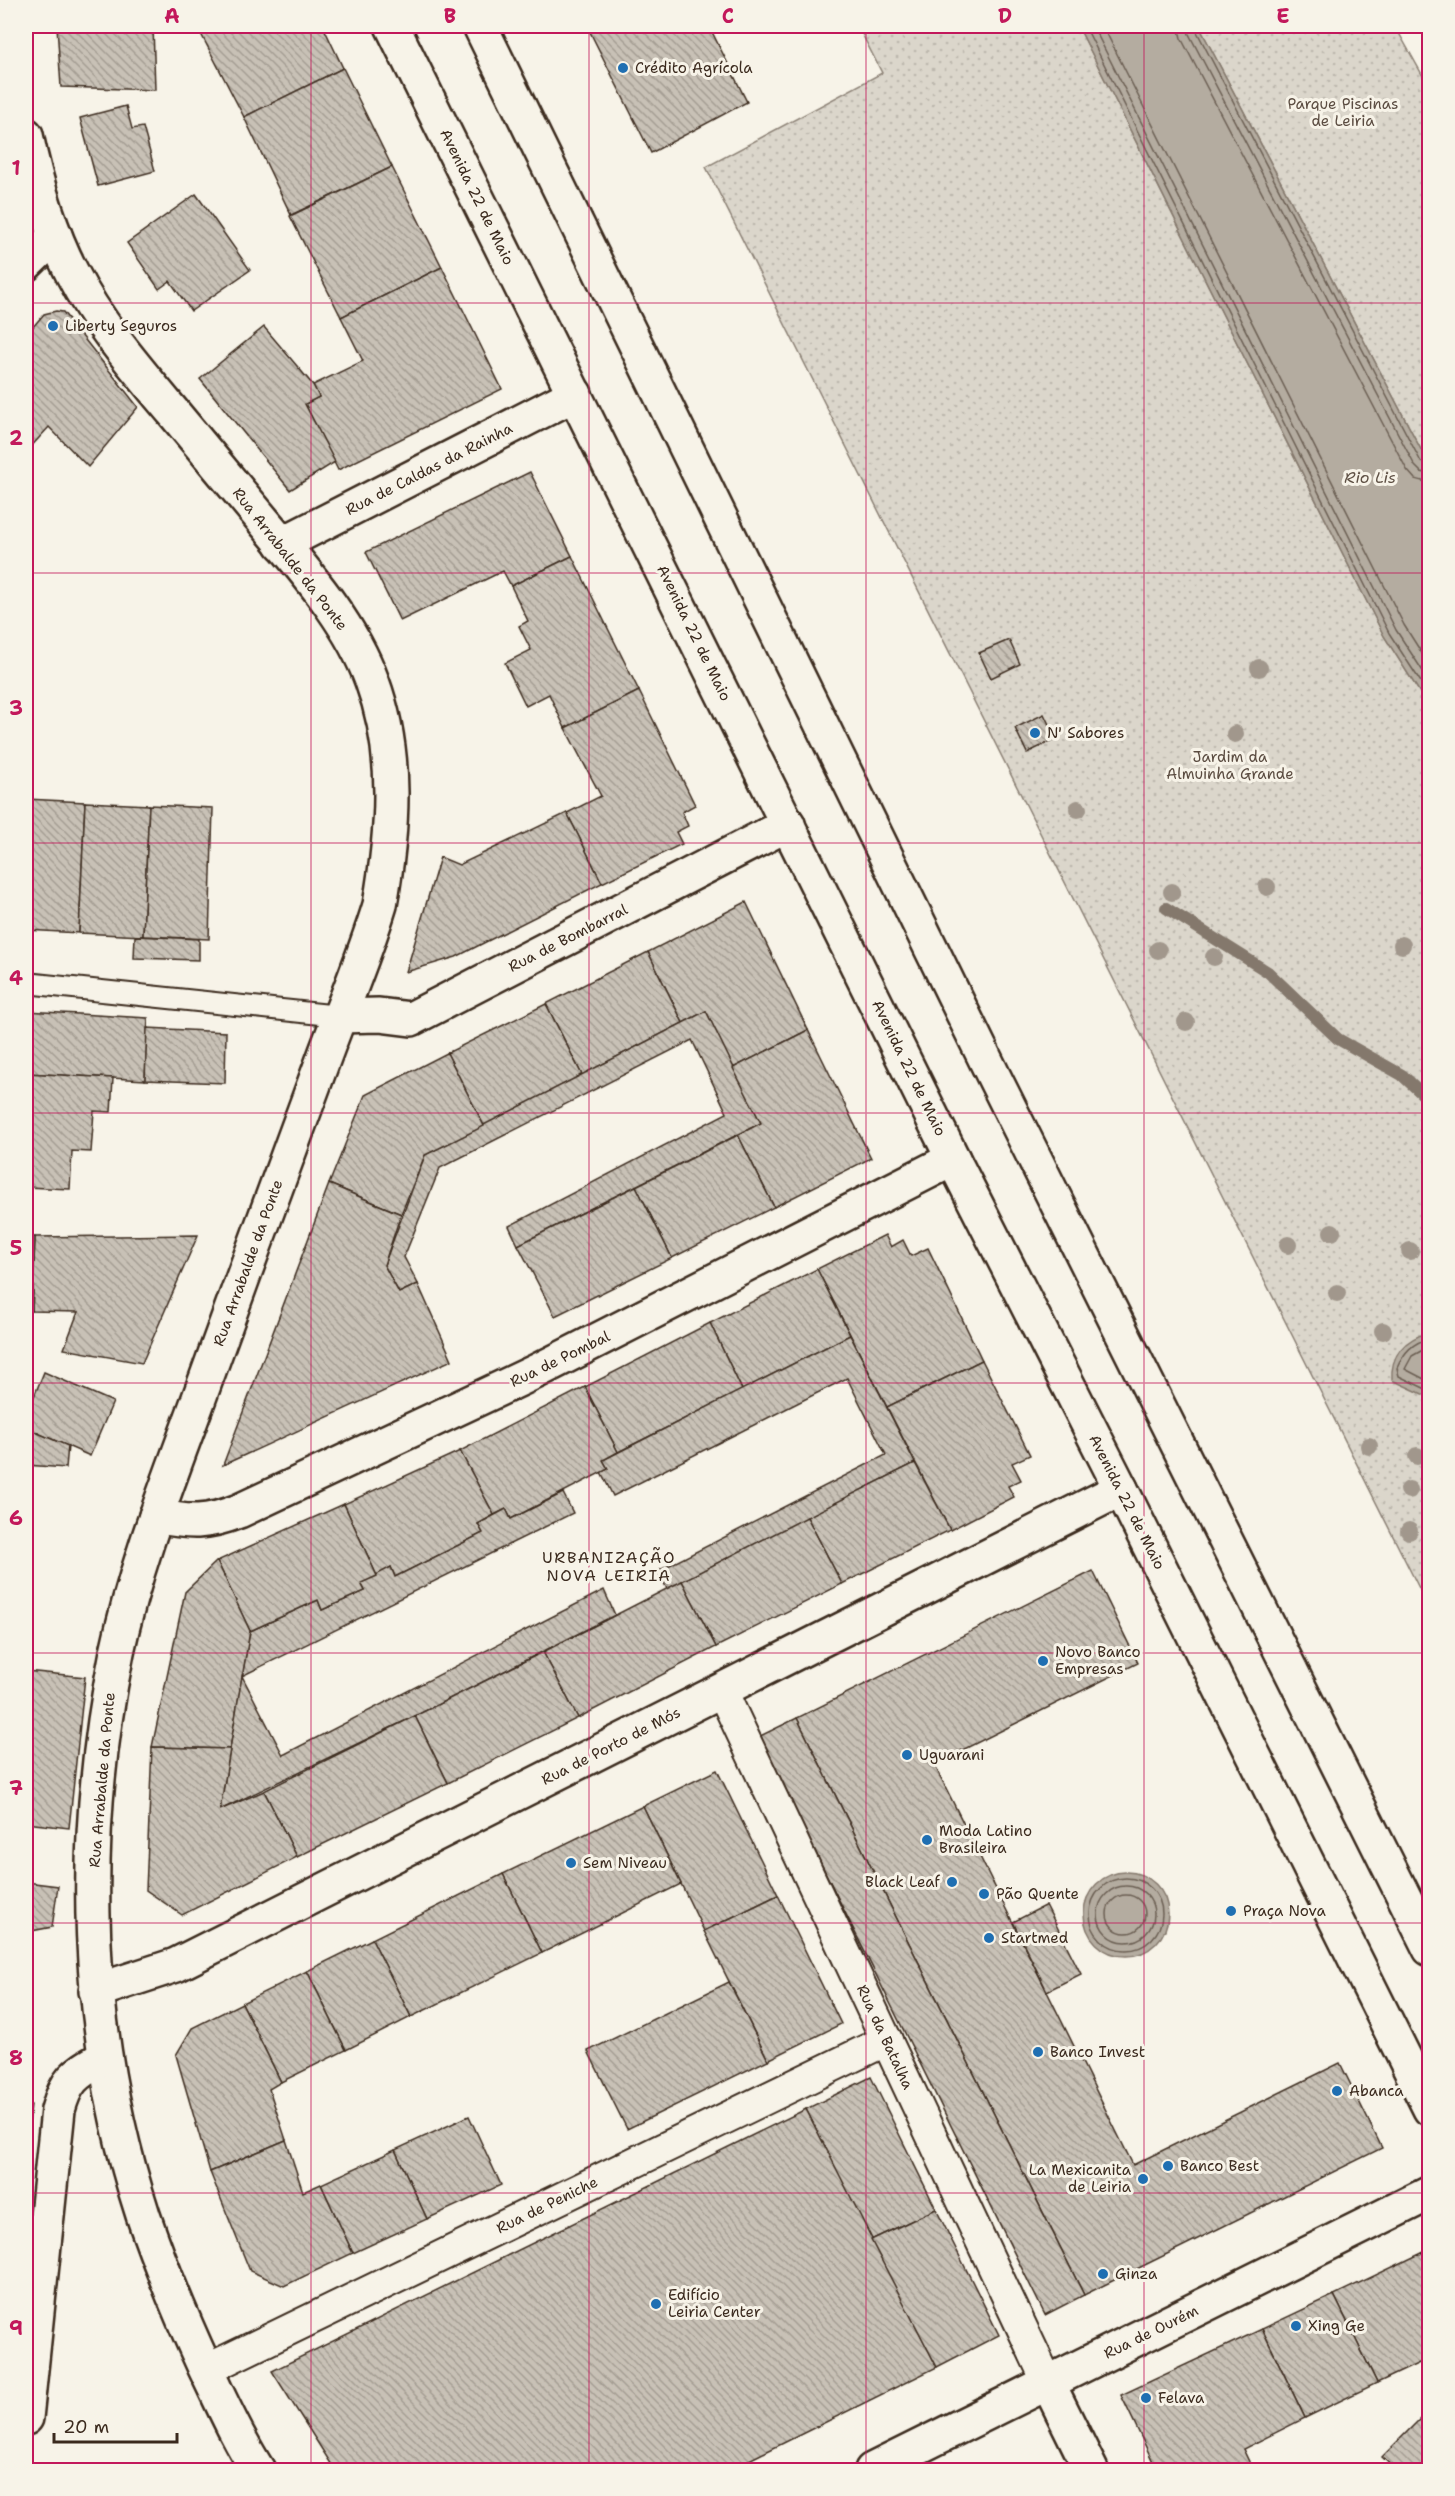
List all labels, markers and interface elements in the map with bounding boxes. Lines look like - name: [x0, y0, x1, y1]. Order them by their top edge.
- text: A: [164, 3, 180, 29]
- text: B: [444, 3, 456, 29]
- text: C: [722, 3, 734, 29]
- text: D: [998, 3, 1012, 29]
- text: E: [1276, 3, 1290, 29]
- place label: Crédito Agrícola: [635, 58, 753, 78]
- marker: Crédito Agrícola: [616, 61, 630, 75]
- park label: Parque Piscinas de Leiria: [1288, 94, 1399, 131]
- street label: Avenida 22 de Maio: [435, 126, 519, 268]
- text: 1: [11, 155, 21, 181]
- place label: Liberty Seguros: [65, 316, 177, 336]
- marker: Liberty Seguros: [46, 319, 60, 333]
- street label: Rua de Caldas da Rainha: [342, 418, 516, 520]
- text: 2: [9, 425, 23, 451]
- water label: Rio Lis: [1344, 467, 1396, 488]
- street label: Rua Arrabalde da Ponte: [228, 484, 352, 634]
- street label: Avenida 22 de Maio: [652, 562, 736, 704]
- text: 3: [9, 695, 23, 721]
- place label: N' Sabores: [1047, 723, 1124, 743]
- marker: N' Sabores: [1028, 726, 1042, 740]
- park label: Jardim da Almuinha Grande: [1166, 747, 1294, 784]
- street label: Rua de Bombarral: [505, 899, 631, 977]
- text: 4: [9, 965, 23, 991]
- street label: Avenida 22 de Maio: [867, 997, 951, 1139]
- street label: Rua Arrabalde da Ponte: [209, 1177, 287, 1349]
- text: 5: [10, 1235, 22, 1261]
- street label: Rua de Pombal: [507, 1326, 614, 1392]
- street label: Avenida 22 de Maio: [1084, 1431, 1170, 1573]
- text: 6: [9, 1505, 23, 1531]
- district label: URBANIZAÇÃO NOVA LEIRIA: [542, 1546, 676, 1586]
- place label: Novo Banco Empresas: [1055, 1642, 1141, 1679]
- marker: Novo Banco Empresas: [1036, 1654, 1050, 1668]
- street label: Rua Arrabalde da Ponte: [84, 1692, 120, 1868]
- street label: Rua de Porto de Mós: [538, 1702, 684, 1790]
- place label: Uguarani: [919, 1745, 984, 1765]
- marker: Uguarani: [900, 1748, 914, 1762]
- text: 7: [9, 1775, 23, 1801]
- place label: Moda Latino Brasileira: [939, 1821, 1032, 1858]
- marker: Moda Latino Brasileira: [920, 1833, 934, 1847]
- place label: Sem Niveau: [583, 1853, 667, 1873]
- marker: Sem Niveau: [564, 1856, 578, 1870]
- place label: Black Leaf: [865, 1872, 941, 1892]
- marker: Black Leaf: [945, 1875, 959, 1889]
- place label: Pão Quente: [996, 1884, 1079, 1904]
- marker: Pão Quente: [977, 1887, 991, 1901]
- place label: Praça Nova: [1243, 1901, 1326, 1921]
- marker: Praça Nova: [1224, 1904, 1238, 1918]
- place label: Startmed: [1001, 1928, 1069, 1948]
- marker: Startmed: [982, 1931, 996, 1945]
- street label: Rua da Batalha: [852, 1981, 918, 2093]
- place label: Banco Invest: [1050, 2042, 1145, 2062]
- text: 8: [9, 2045, 23, 2071]
- marker: Banco Invest: [1031, 2045, 1045, 2059]
- place label: Abanca: [1349, 2081, 1404, 2101]
- marker: Abanca: [1330, 2084, 1344, 2098]
- place label: Banco Best: [1180, 2156, 1259, 2176]
- marker: Banco Best: [1161, 2159, 1175, 2173]
- place label: La Mexicanita de Leiria: [1029, 2160, 1132, 2197]
- street label: Rua de Peniche: [493, 2172, 601, 2238]
- marker: La Mexicanita de Leiria: [1136, 2172, 1150, 2186]
- place label: Ginza: [1115, 2264, 1158, 2284]
- marker: Ginza: [1096, 2267, 1110, 2281]
- place label: Edifício Leiria Center: [668, 2285, 761, 2322]
- marker: Edifício Leiria Center: [649, 2297, 663, 2311]
- street label: Rua de Ourém: [1100, 2300, 1202, 2364]
- text: 9: [9, 2315, 23, 2341]
- place label: Xing Ge: [1308, 2316, 1365, 2336]
- marker: Xing Ge: [1289, 2319, 1303, 2333]
- place label: Felava: [1158, 2388, 1205, 2408]
- marker: Felava: [1139, 2391, 1153, 2405]
- scale bar: [54, 2406, 177, 2444]
- text: 20 m: [63, 2415, 109, 2439]

